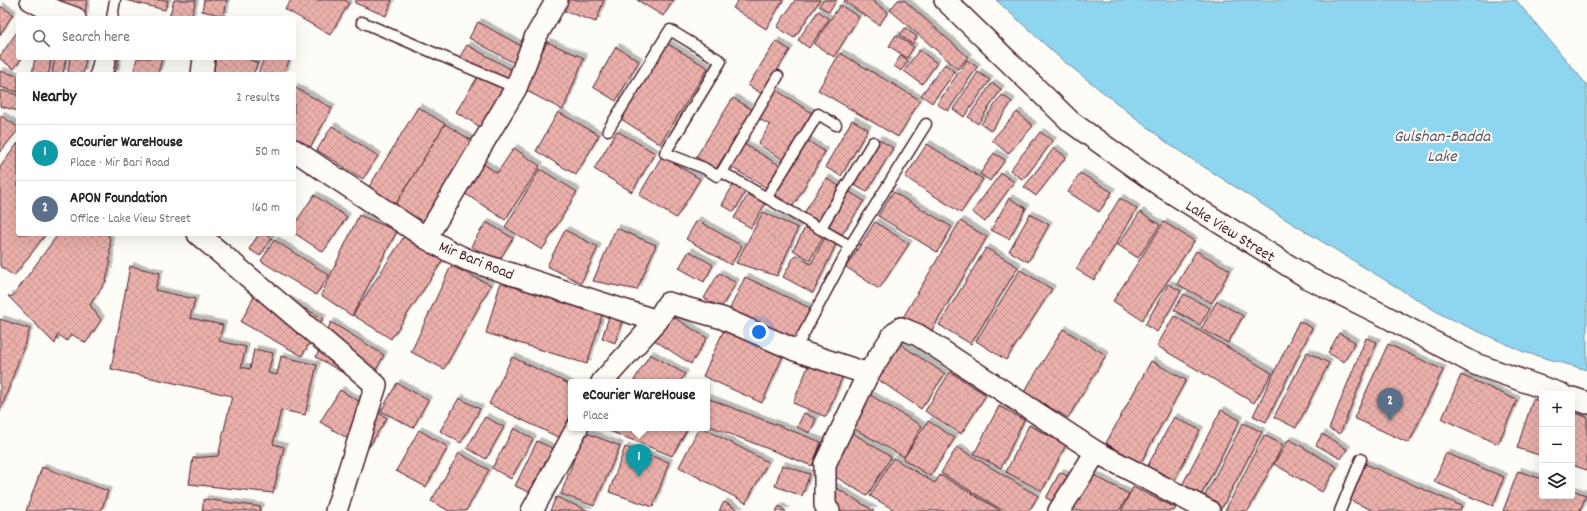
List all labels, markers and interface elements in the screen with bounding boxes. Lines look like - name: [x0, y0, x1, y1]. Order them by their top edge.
- search box: [16, 16, 296, 60]
- icon: search: [30, 27, 52, 49]
- text: Search here: [62, 27, 130, 49]
- text: Nearby: [32, 86, 76, 110]
- text: 2 results: [236, 89, 280, 108]
- water label: Gulshan-Badda Lake: [1394, 126, 1491, 170]
- text: eCourier WareHouse: [70, 132, 183, 154]
- text: 1: [44, 143, 46, 162]
- text: 50 m: [255, 143, 280, 162]
- text: Place · Mir Bari Road: [70, 154, 170, 173]
- text: APON Foundation: [70, 188, 167, 210]
- street label: Lake View Street: [1180, 195, 1279, 269]
- text: 2: [42, 199, 48, 218]
- text: 160 m: [252, 199, 280, 218]
- text: Office · Lake View Street: [70, 210, 191, 229]
- street label: Mir Bari Road: [435, 236, 517, 287]
- your location: [749, 322, 769, 342]
- popup: [568, 379, 710, 431]
- text: eCourier WareHouse: [583, 385, 695, 407]
- pin: 2: [1377, 388, 1403, 421]
- map controls: [1539, 391, 1575, 499]
- button: +: [1539, 391, 1575, 427]
- text: Place: [583, 407, 609, 426]
- button: −: [1539, 427, 1575, 463]
- pin: 1: [626, 444, 652, 477]
- button: layers: [1539, 463, 1575, 499]

